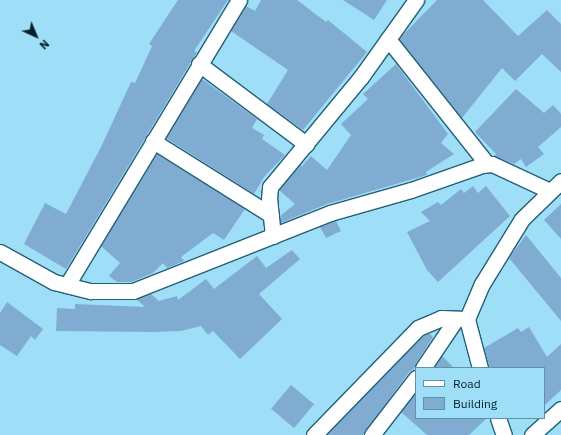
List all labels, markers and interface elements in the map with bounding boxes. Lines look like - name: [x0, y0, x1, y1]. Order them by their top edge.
- north arrow: [16, 16, 56, 56]
- text: N: [37, 37, 52, 52]
- legend: [415, 367, 545, 419]
- text: Road: [453, 376, 481, 391]
- text: Building: [453, 396, 497, 411]

